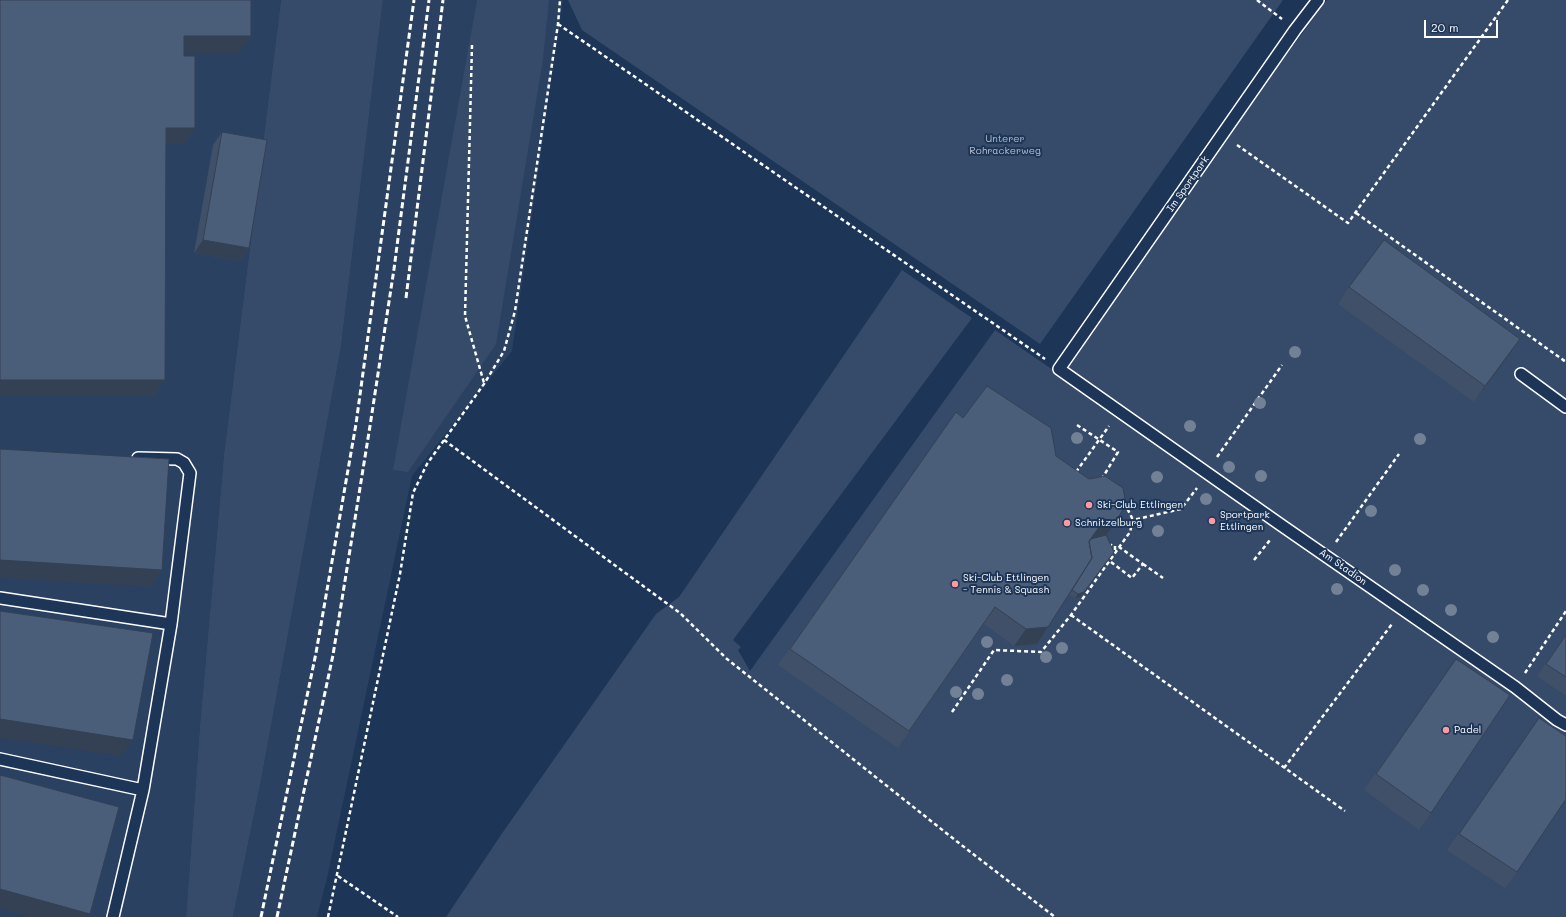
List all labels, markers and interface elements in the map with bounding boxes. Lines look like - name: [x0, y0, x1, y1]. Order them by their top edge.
- scale bar: [1426, 12, 1500, 38]
- text: 20 m: [1431, 19, 1459, 35]
- park label: Unterer Rohrackerweg: [969, 133, 1041, 156]
- street label: Im Sportpark: [1164, 154, 1212, 214]
- place label: Ski-Club Ettlingen: [1097, 499, 1183, 511]
- marker: Ski-Club Ettlingen: [1084, 500, 1094, 510]
- place label: Sportpark Ettlingen: [1220, 509, 1270, 532]
- marker: Sportpark Ettlingen: [1207, 516, 1217, 526]
- place label: Schnitzelburg: [1075, 517, 1142, 529]
- marker: Schnitzelburg: [1062, 518, 1072, 528]
- street label: Am Stadion: [1317, 546, 1369, 588]
- place label: Ski-Club Ettlingen - Tennis & Squash: [963, 572, 1049, 596]
- marker: Ski-Club Ettlingen - Tennis & Squash: [950, 579, 960, 589]
- place label: Padel: [1454, 724, 1481, 736]
- marker: Padel: [1441, 725, 1451, 735]

